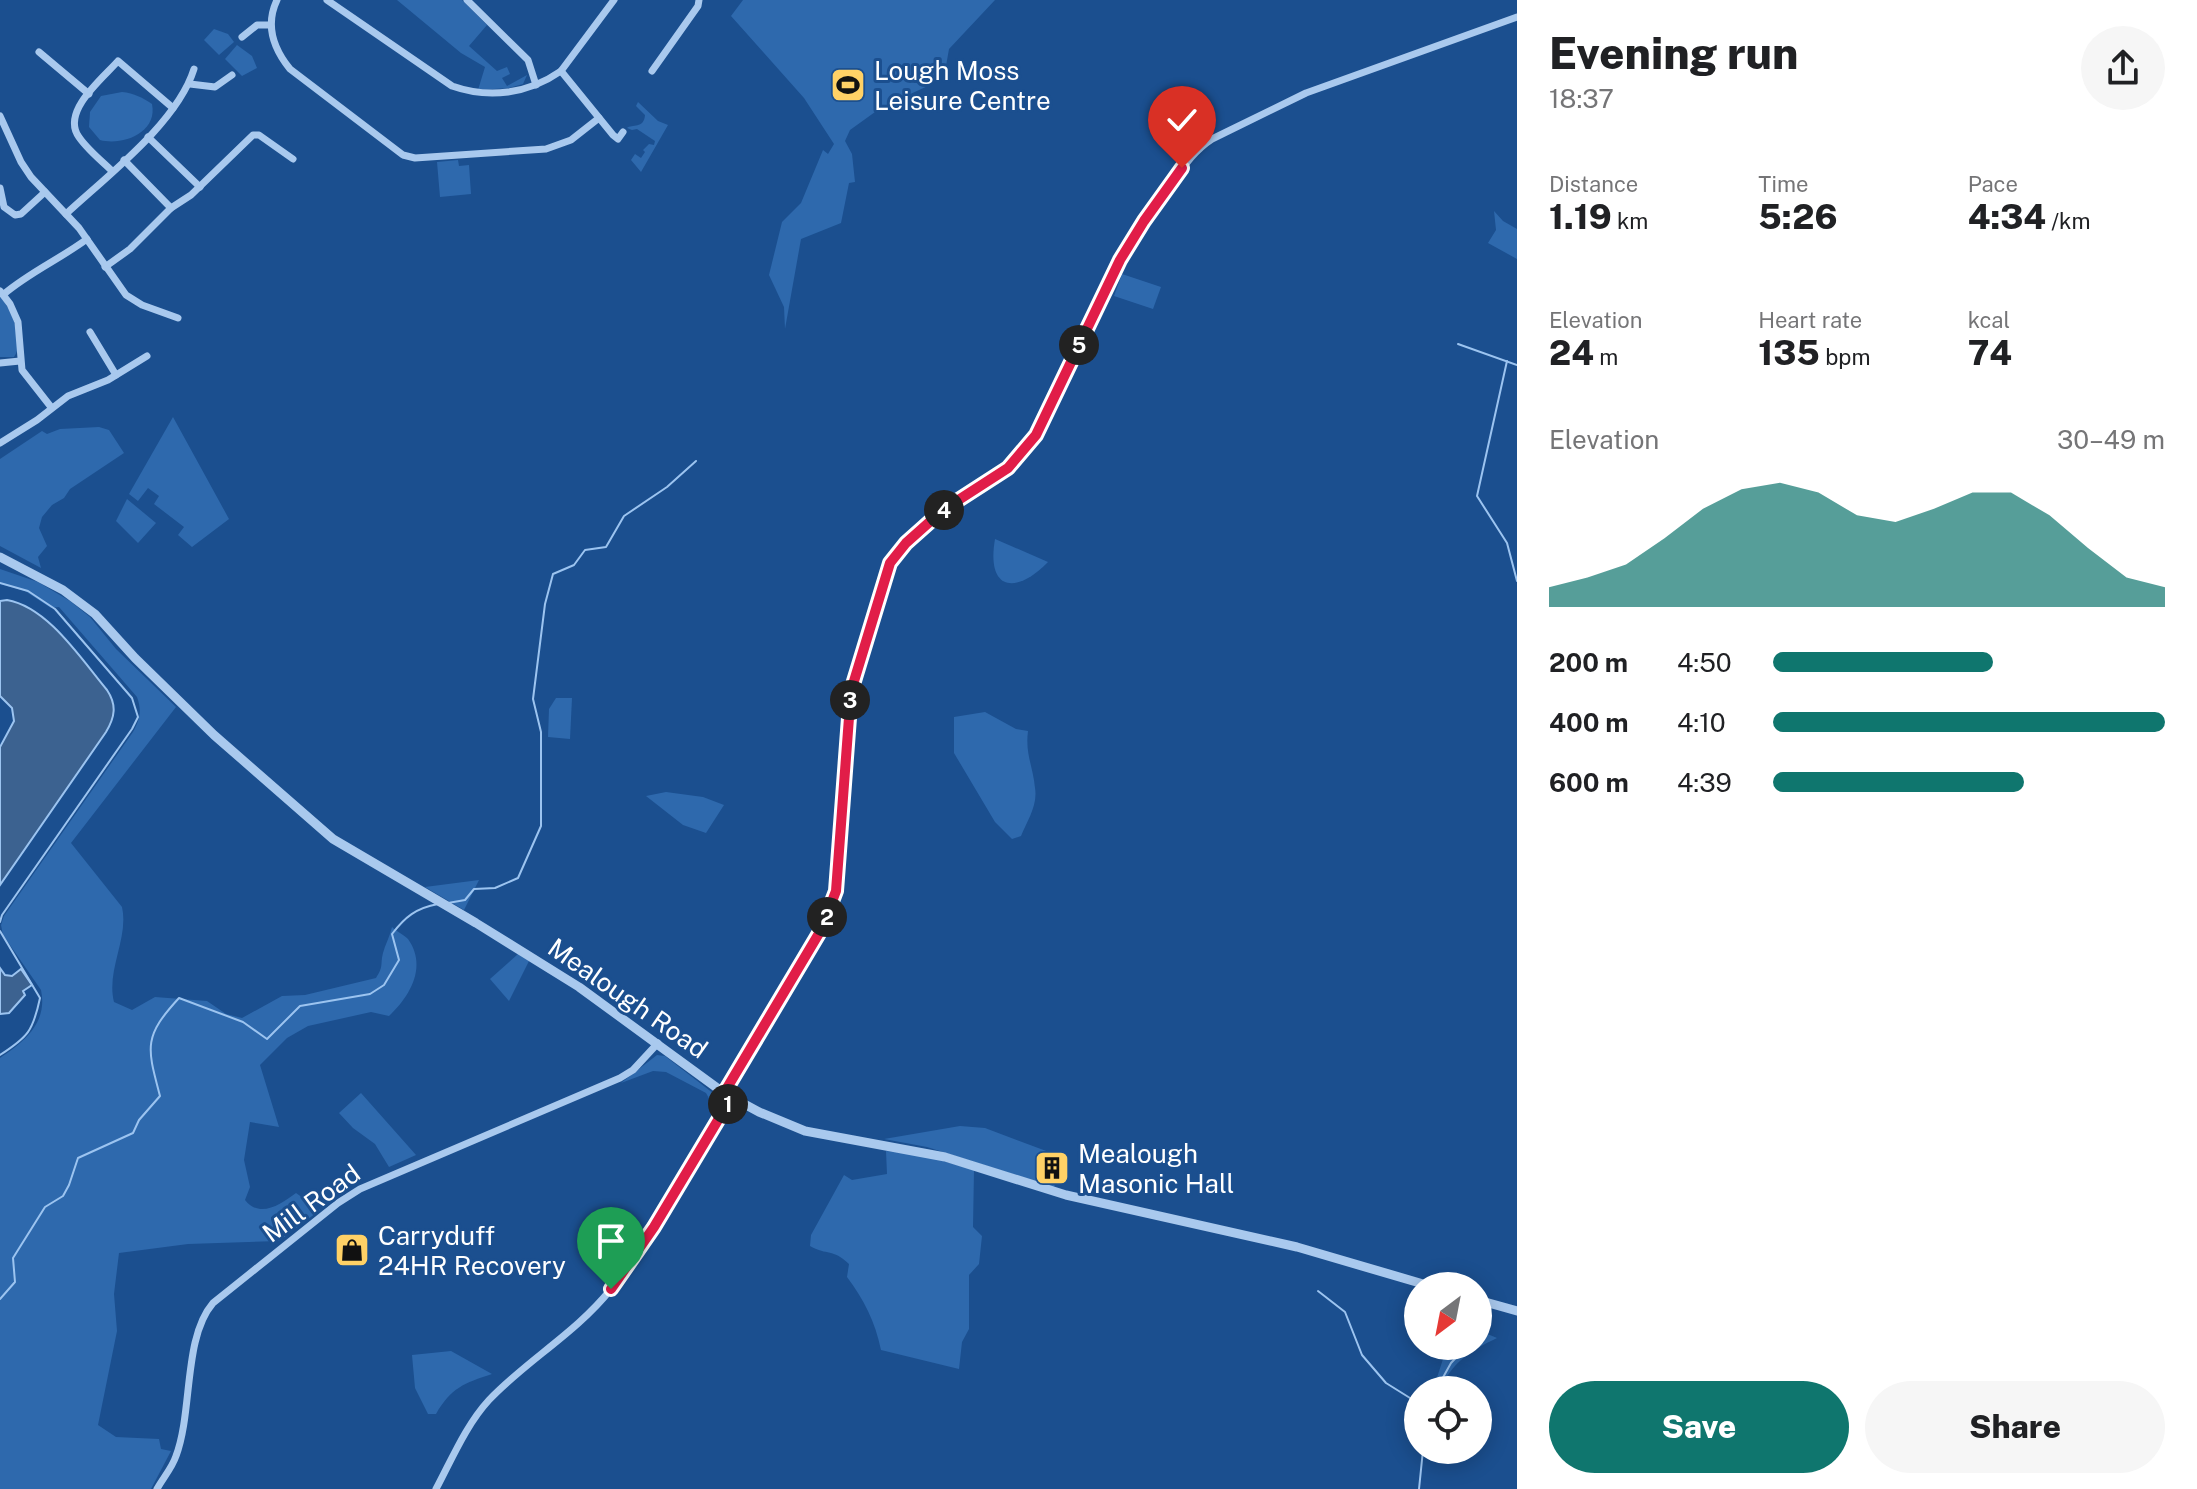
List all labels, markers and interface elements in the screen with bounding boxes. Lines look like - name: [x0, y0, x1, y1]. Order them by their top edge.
- button: share: [2081, 26, 2165, 110]
- text: Evening run: [1549, 27, 1798, 79]
- place label: Lough Moss Leisure Centre: [874, 55, 1051, 116]
- sports icon: Lough Moss Leisure Centre: [829, 66, 867, 104]
- text: 18:37: [1549, 83, 1614, 114]
- pin: [1148, 86, 1216, 168]
- icon: check: [1160, 98, 1204, 142]
- text: Distance: [1549, 171, 1638, 197]
- text: Time: [1758, 171, 1808, 197]
- text: Pace: [1968, 171, 2018, 197]
- text: 1.19: [1549, 197, 1612, 237]
- text: 5:26: [1758, 197, 1838, 237]
- text: 4:34: [1968, 197, 2046, 237]
- text: km: [1612, 208, 1648, 234]
- text: /km: [2046, 208, 2090, 234]
- text: Elevation: [1549, 307, 1642, 333]
- text: Heart rate: [1758, 307, 1862, 333]
- text: kcal: [1968, 307, 2010, 333]
- pin: 5: [1059, 325, 1099, 365]
- text: 5: [1072, 332, 1086, 358]
- text: 24: [1549, 333, 1594, 373]
- text: 135: [1758, 333, 1820, 373]
- text: 74: [1968, 333, 2012, 373]
- text: m: [1594, 344, 1618, 370]
- text: bpm: [1820, 344, 1870, 370]
- text: Elevation: [1549, 424, 1659, 455]
- text: 30–49 m: [2057, 424, 2165, 455]
- pin: 4: [924, 490, 964, 530]
- text: 4: [937, 497, 951, 523]
- text: 200 m: [1549, 647, 1628, 678]
- text: 4:50: [1677, 647, 1732, 678]
- pin: 3: [830, 680, 870, 720]
- text: 3: [843, 687, 857, 713]
- text: 400 m: [1549, 707, 1629, 738]
- text: 4:10: [1677, 707, 1726, 738]
- text: 600 m: [1549, 767, 1629, 798]
- text: 4:39: [1677, 767, 1732, 798]
- pin: 2: [807, 897, 847, 937]
- text: 2: [820, 904, 834, 930]
- street label: Mealough Road: [542, 931, 714, 1065]
- pin: 1: [708, 1084, 748, 1124]
- text: 1: [723, 1091, 733, 1117]
- place label: Mealough Masonic Hall: [1078, 1138, 1234, 1199]
- building icon: Mealough Masonic Hall: [1033, 1149, 1071, 1187]
- street label: Mill Road: [256, 1157, 366, 1249]
- pin: [577, 1207, 645, 1289]
- icon: arrive: [589, 1219, 633, 1263]
- place label: Carryduff 24HR Recovery: [378, 1220, 566, 1281]
- shop icon: Carryduff 24HR Recovery: [333, 1231, 371, 1269]
- north arrow: [1404, 1272, 1492, 1360]
- map controls: [1404, 1272, 1492, 1464]
- button: locate: [1404, 1376, 1492, 1464]
- button: Save: [1549, 1381, 1849, 1473]
- button: Share: [1865, 1381, 2165, 1473]

